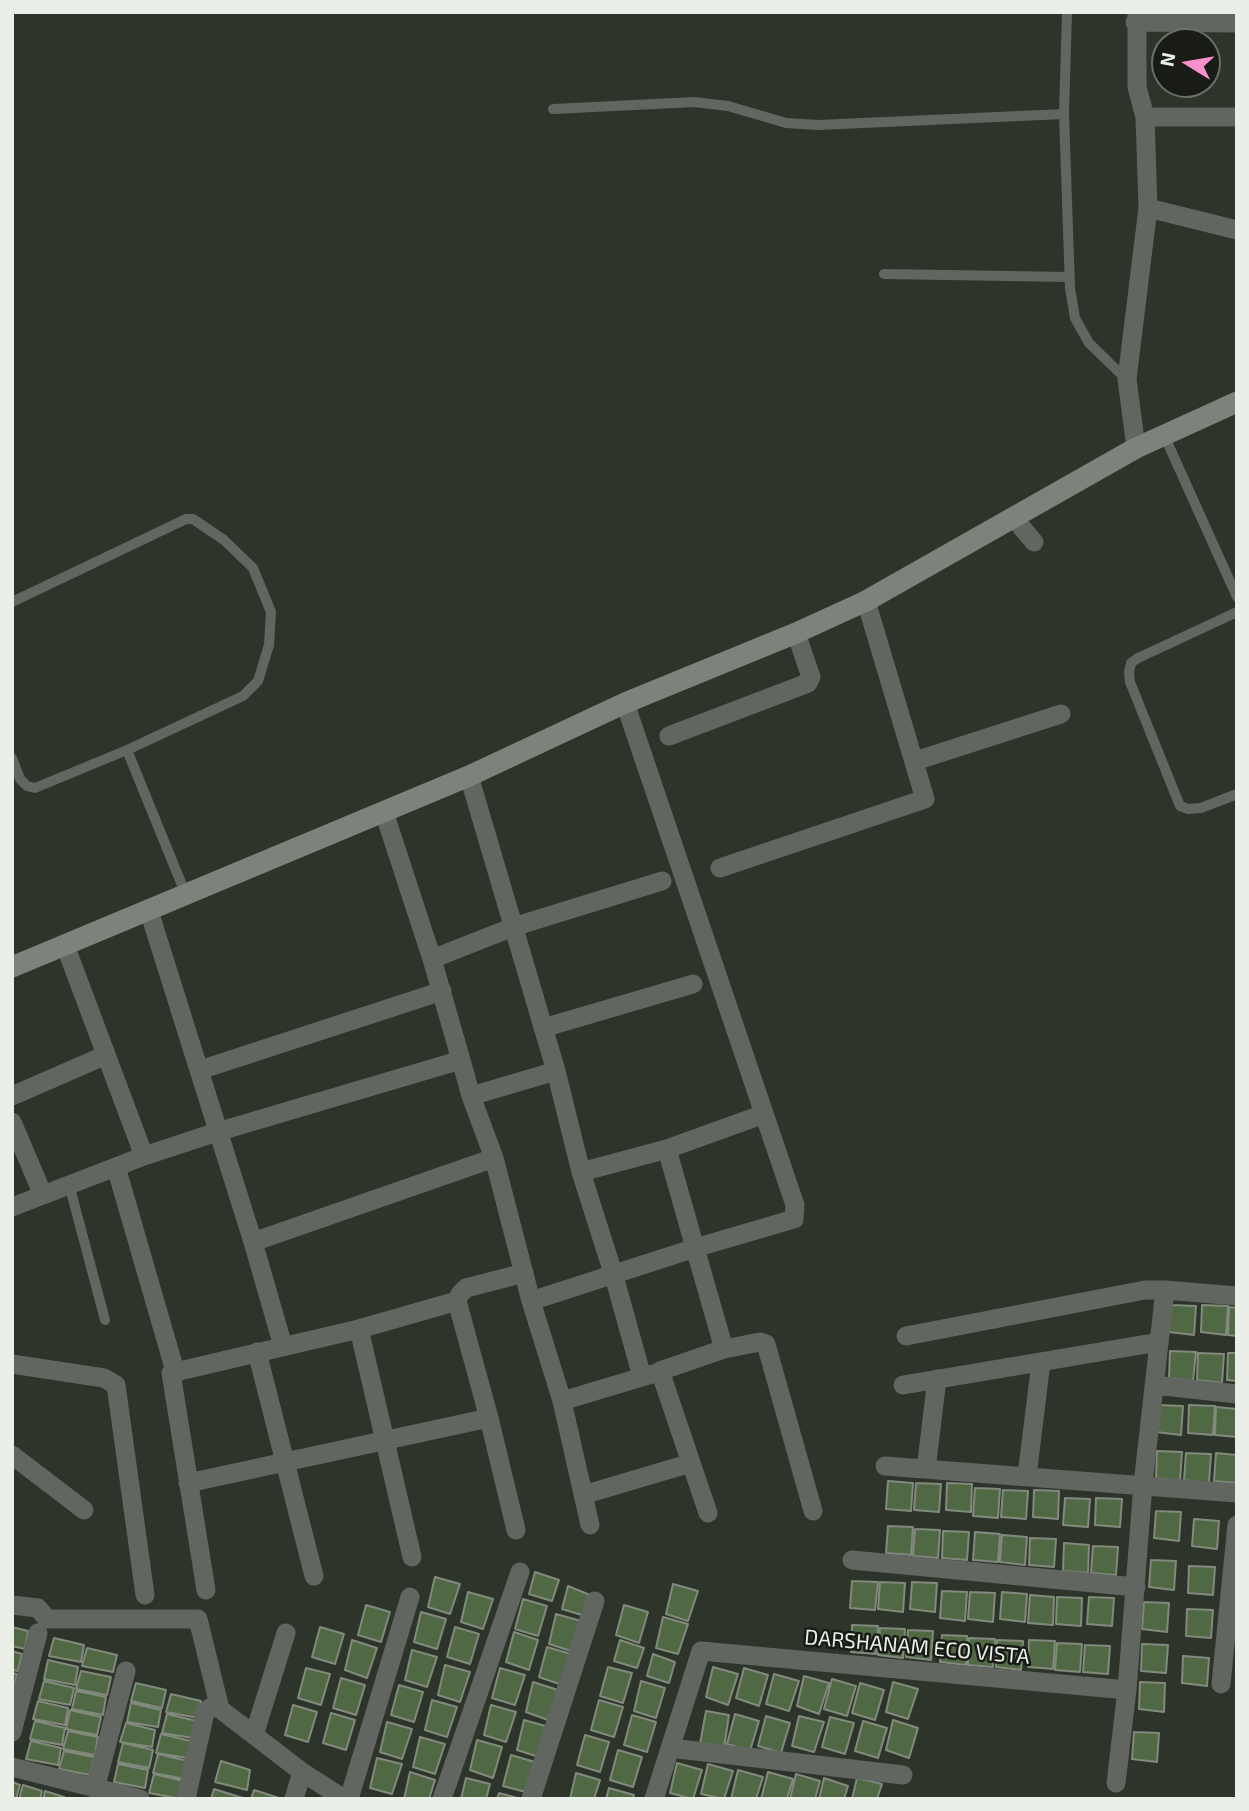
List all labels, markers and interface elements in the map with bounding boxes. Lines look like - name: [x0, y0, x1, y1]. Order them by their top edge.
- north arrow: [1151, 28, 1221, 98]
- text: N: [1154, 50, 1179, 68]
- street label: DARSHANAM ECO VISTA: [803, 1625, 1031, 1669]

